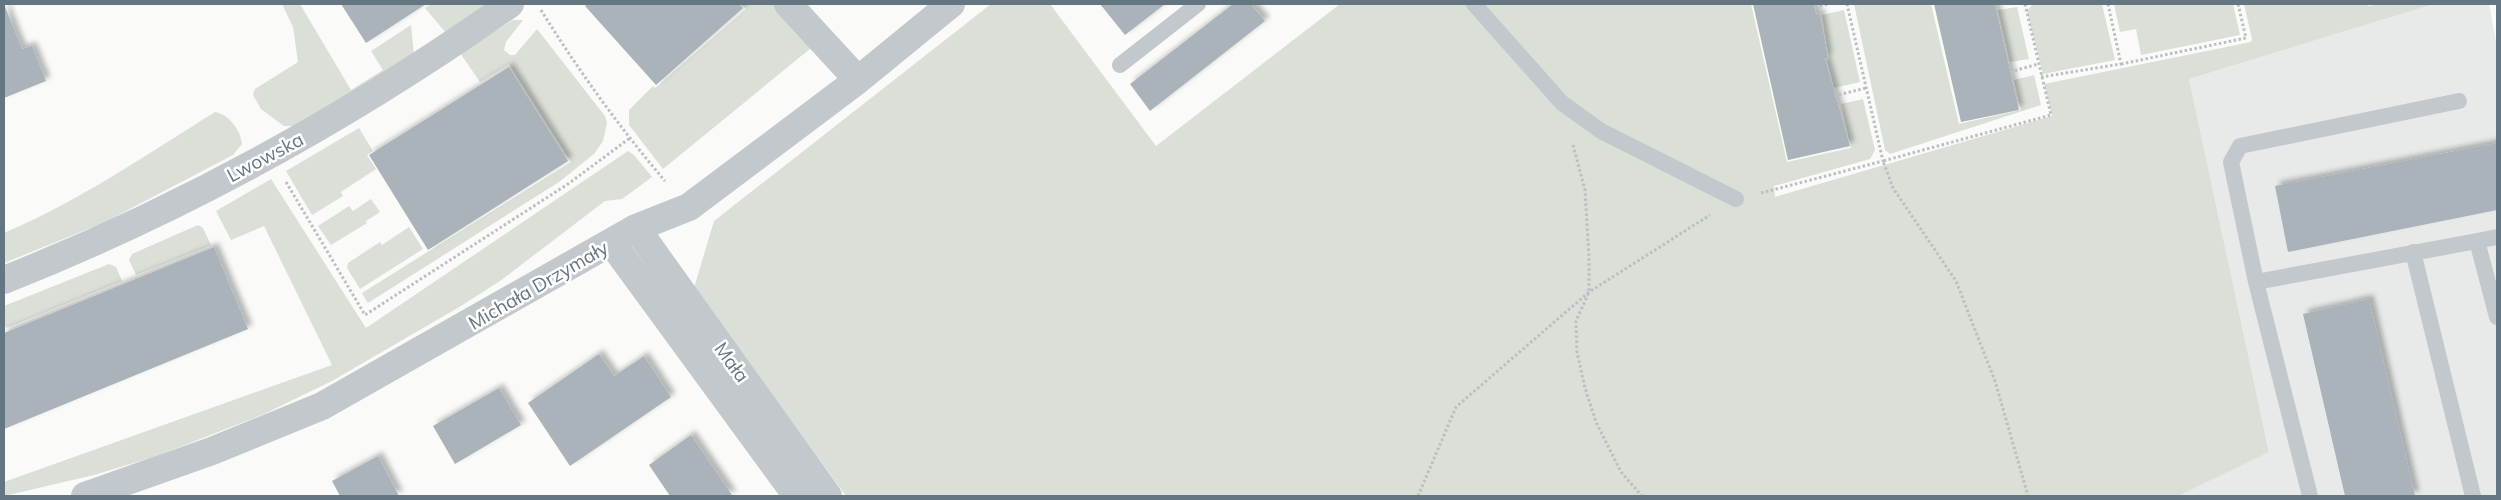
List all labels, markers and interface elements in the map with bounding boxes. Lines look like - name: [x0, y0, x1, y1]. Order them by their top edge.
- street label: Lwowska: [223, 127, 307, 187]
- street label: Michała Drzymały: [464, 235, 612, 335]
- street label: Mała: [709, 337, 755, 387]

